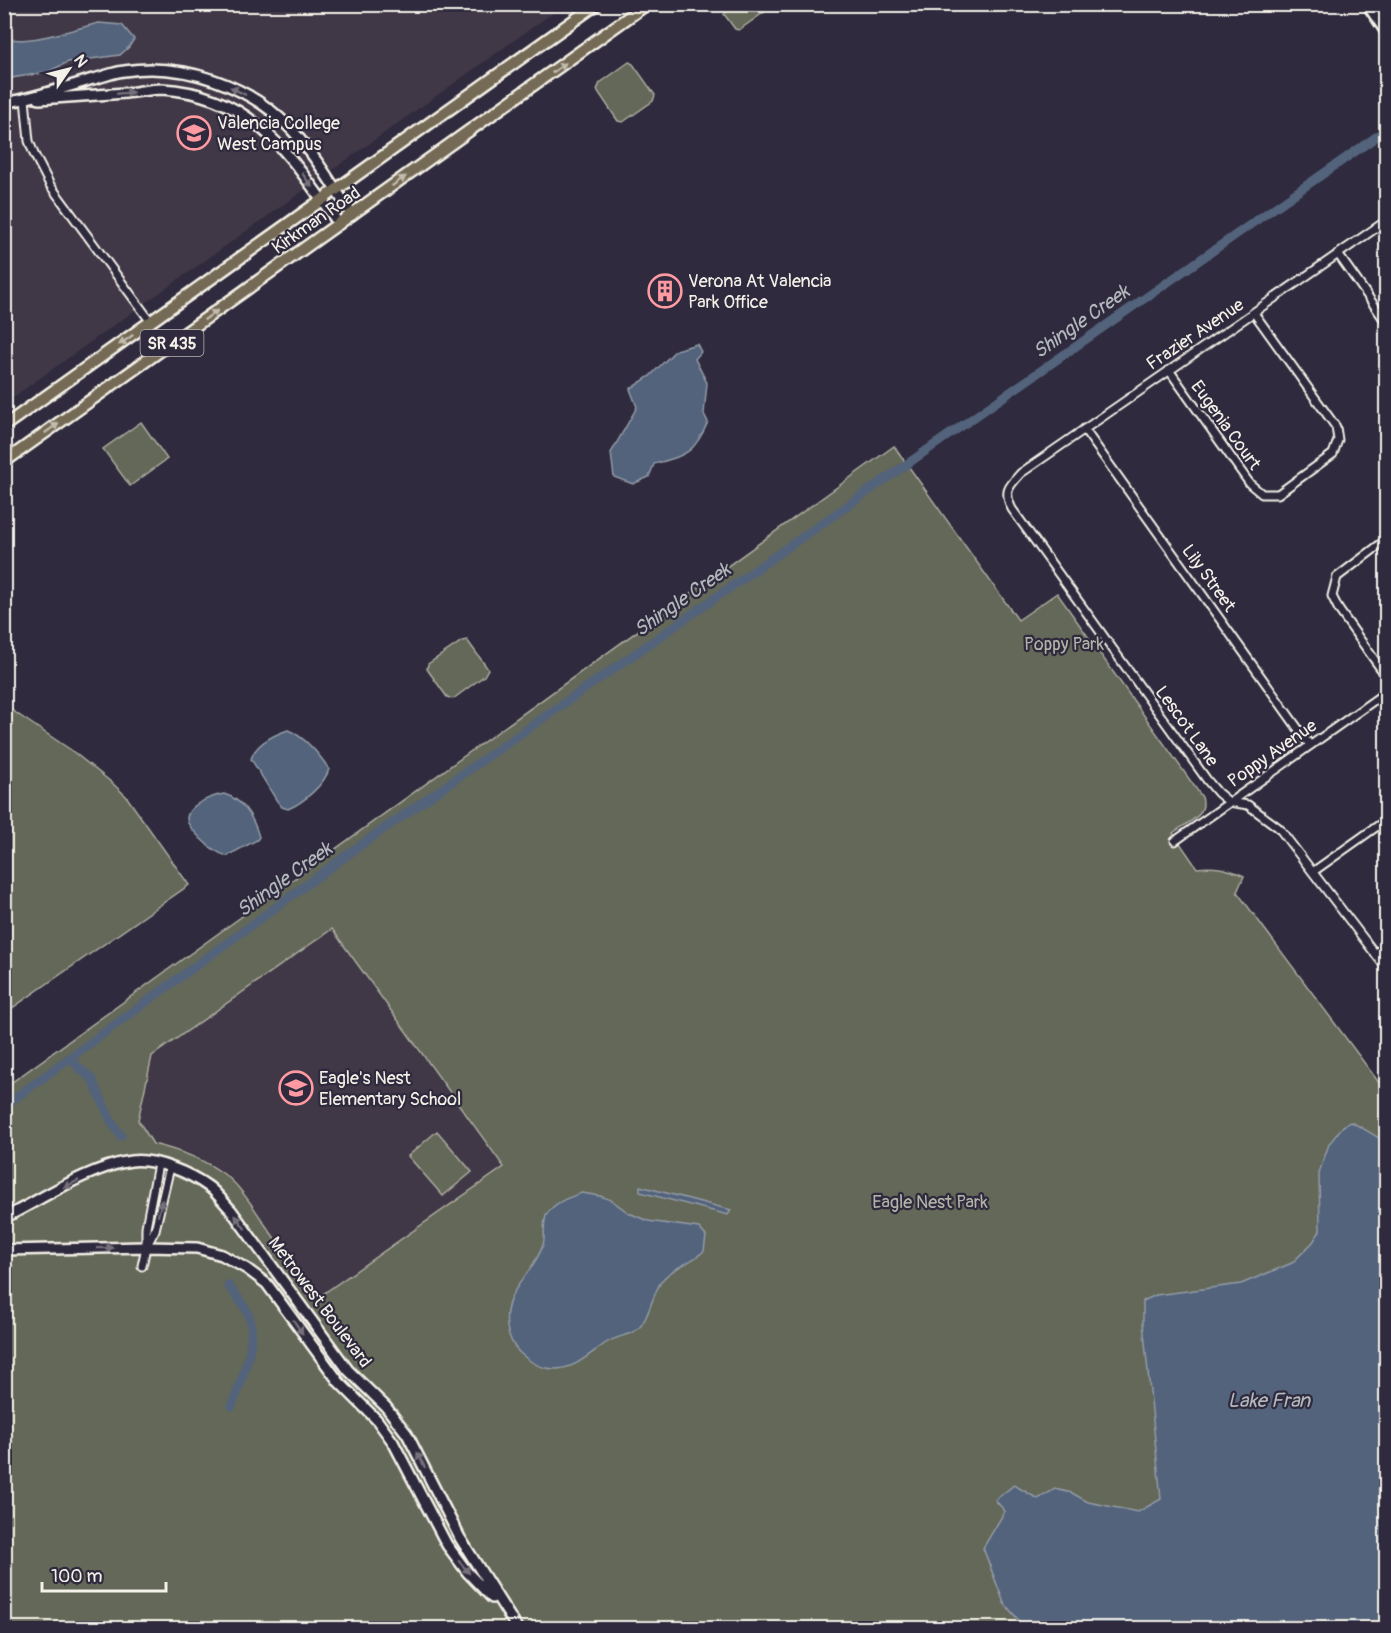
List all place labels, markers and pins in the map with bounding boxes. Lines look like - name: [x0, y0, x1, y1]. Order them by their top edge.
- place label: Valencia College West Campus: [217, 112, 340, 156]
- school or university icon: Valencia College West Campus: [176, 115, 212, 151]
- place label: Verona At Valencia Park Office: [688, 270, 831, 314]
- building icon: Verona At Valencia Park Office: [647, 273, 683, 309]
- place label: Eagle's Nest Elementary School: [319, 1067, 461, 1111]
- school or university icon: Eagle's Nest Elementary School: [278, 1070, 314, 1106]

